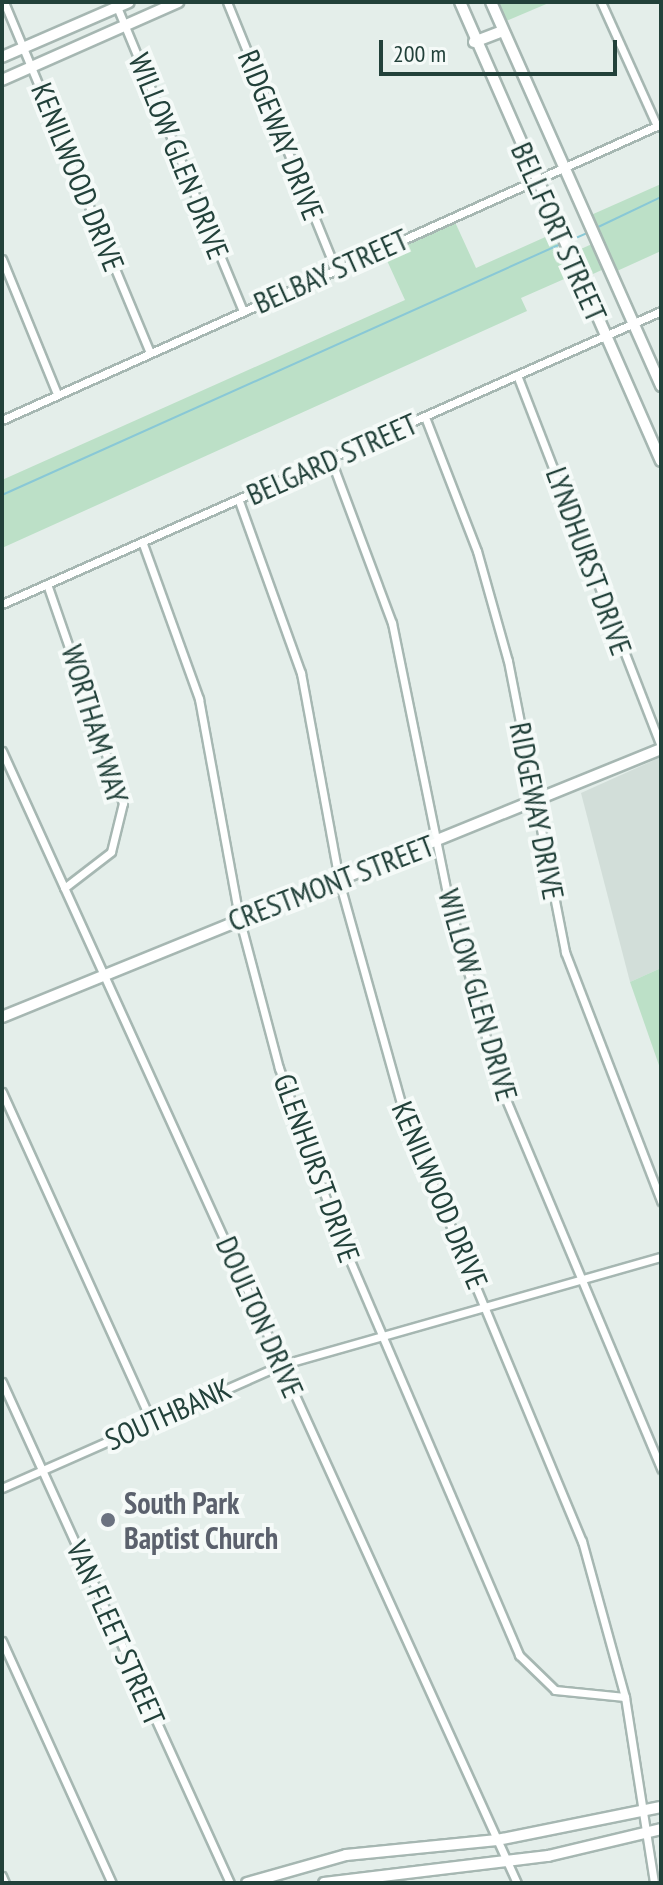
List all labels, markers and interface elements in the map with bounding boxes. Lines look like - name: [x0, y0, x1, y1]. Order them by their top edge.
- scale bar: [383, 24, 621, 74]
- text: 200 m: [393, 38, 446, 69]
- street label: RIDGEWAY DRIVE: [230, 45, 332, 225]
- street label: WILLOW GLEN DRIVE: [121, 48, 237, 264]
- street label: KENILWOOD DRIVE: [24, 78, 132, 276]
- street label: BELLFORT STREET: [503, 136, 615, 328]
- street label: BELBAY STREET: [248, 221, 414, 321]
- street label: BELGARD STREET: [241, 405, 423, 513]
- street label: LYNDHURST DRIVE: [538, 462, 640, 660]
- street label: WORTHAM WAY: [54, 640, 136, 808]
- street label: RIDGEWAY DRIVE: [502, 719, 572, 903]
- street label: CRESTMONT STREET: [223, 827, 439, 939]
- street label: WILLOW GLEN DRIVE: [430, 885, 526, 1105]
- street label: GLENHURST DRIVE: [266, 1068, 368, 1268]
- street label: KENILWOOD DRIVE: [384, 1096, 496, 1294]
- street label: DOULTON DRIVE: [208, 1231, 312, 1403]
- street label: SOUTHBANK: [100, 1370, 236, 1458]
- place label: South Park Baptist Church: [124, 1485, 279, 1556]
- marker: South Park Baptist Church: [99, 1511, 117, 1529]
- street label: VAN FLEET STREET: [59, 1535, 173, 1731]

